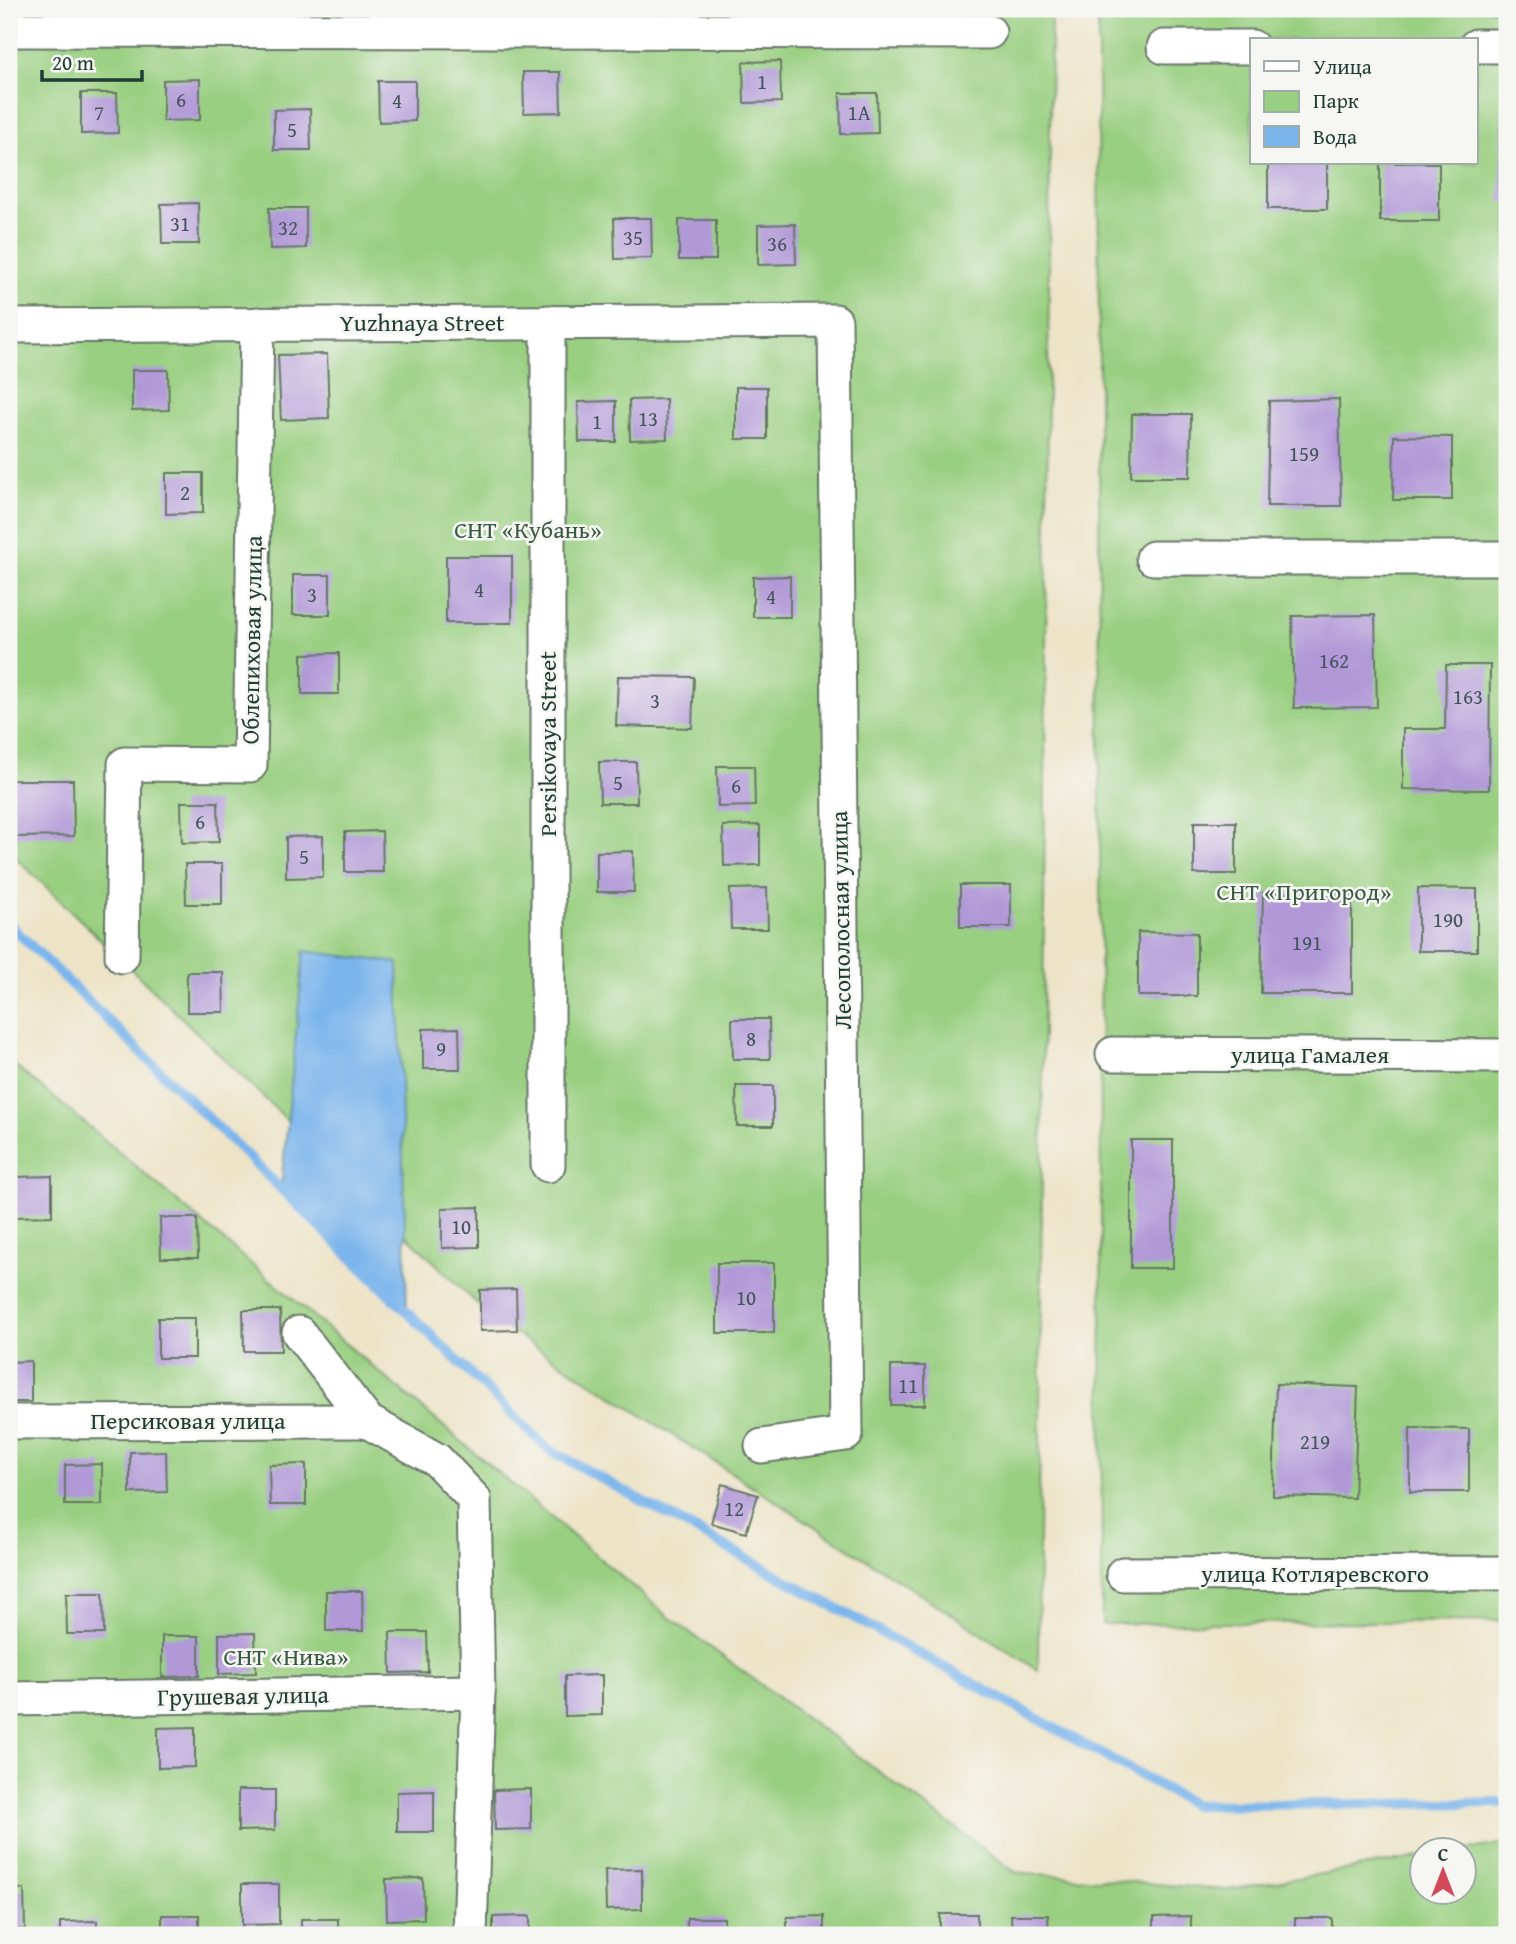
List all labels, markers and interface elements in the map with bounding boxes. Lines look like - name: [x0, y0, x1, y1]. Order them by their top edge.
- scale bar: [42, 38, 142, 82]
- legend: [1250, 38, 1478, 164]
- text: 20 m: [52, 47, 94, 78]
- text: Улица: [1313, 51, 1372, 82]
- house number: 1: [757, 66, 767, 97]
- house number: 6: [176, 84, 186, 115]
- house number: 4: [392, 85, 402, 116]
- text: Парк: [1313, 85, 1359, 116]
- house number: 7: [94, 97, 104, 128]
- house number: 1А: [848, 97, 871, 128]
- house number: 5: [287, 114, 297, 145]
- text: Вода: [1313, 121, 1357, 152]
- house number: 31: [170, 208, 190, 239]
- house number: 32: [278, 212, 298, 243]
- house number: 35: [623, 222, 643, 253]
- house number: 36: [767, 228, 787, 259]
- street label: Yuzhnaya Street: [339, 305, 505, 340]
- house number: 13: [638, 403, 658, 434]
- house number: 1: [592, 406, 602, 437]
- house number: 159: [1289, 438, 1319, 469]
- house number: 2: [180, 477, 190, 508]
- park label: СНТ «Кубань»: [454, 512, 602, 547]
- street label: Облепиховая улица: [232, 535, 271, 745]
- house number: 4: [474, 574, 484, 605]
- house number: 3: [307, 579, 317, 610]
- house number: 4: [766, 581, 776, 612]
- house number: 162: [1319, 645, 1349, 676]
- street label: Persikovaya Street: [530, 651, 565, 837]
- house number: 163: [1453, 681, 1483, 712]
- house number: 3: [650, 685, 660, 716]
- house number: 5: [613, 767, 623, 798]
- house number: 6: [731, 770, 741, 801]
- house number: 6: [195, 806, 205, 837]
- street label: Лесополосная улица: [821, 810, 860, 1030]
- house number: 5: [299, 841, 309, 872]
- park label: СНТ «Пригород»: [1217, 874, 1391, 909]
- house number: 190: [1433, 904, 1463, 935]
- house number: 191: [1292, 927, 1322, 958]
- house number: 8: [746, 1023, 756, 1054]
- house number: 9: [436, 1033, 446, 1064]
- street label: улица Гамалея: [1230, 1037, 1389, 1072]
- house number: 10: [451, 1211, 471, 1242]
- house number: 10: [736, 1282, 756, 1313]
- house number: 11: [898, 1370, 918, 1401]
- street label: Персиковая улица: [91, 1403, 286, 1438]
- house number: 219: [1300, 1426, 1330, 1457]
- house number: 12: [724, 1493, 744, 1524]
- street label: улица Котляревского: [1200, 1556, 1429, 1591]
- park label: СНТ «Нива»: [224, 1639, 348, 1674]
- street label: Грушевая улица: [157, 1676, 330, 1714]
- north arrow: [1408, 1836, 1478, 1906]
- text: С: [1438, 1840, 1449, 1868]

